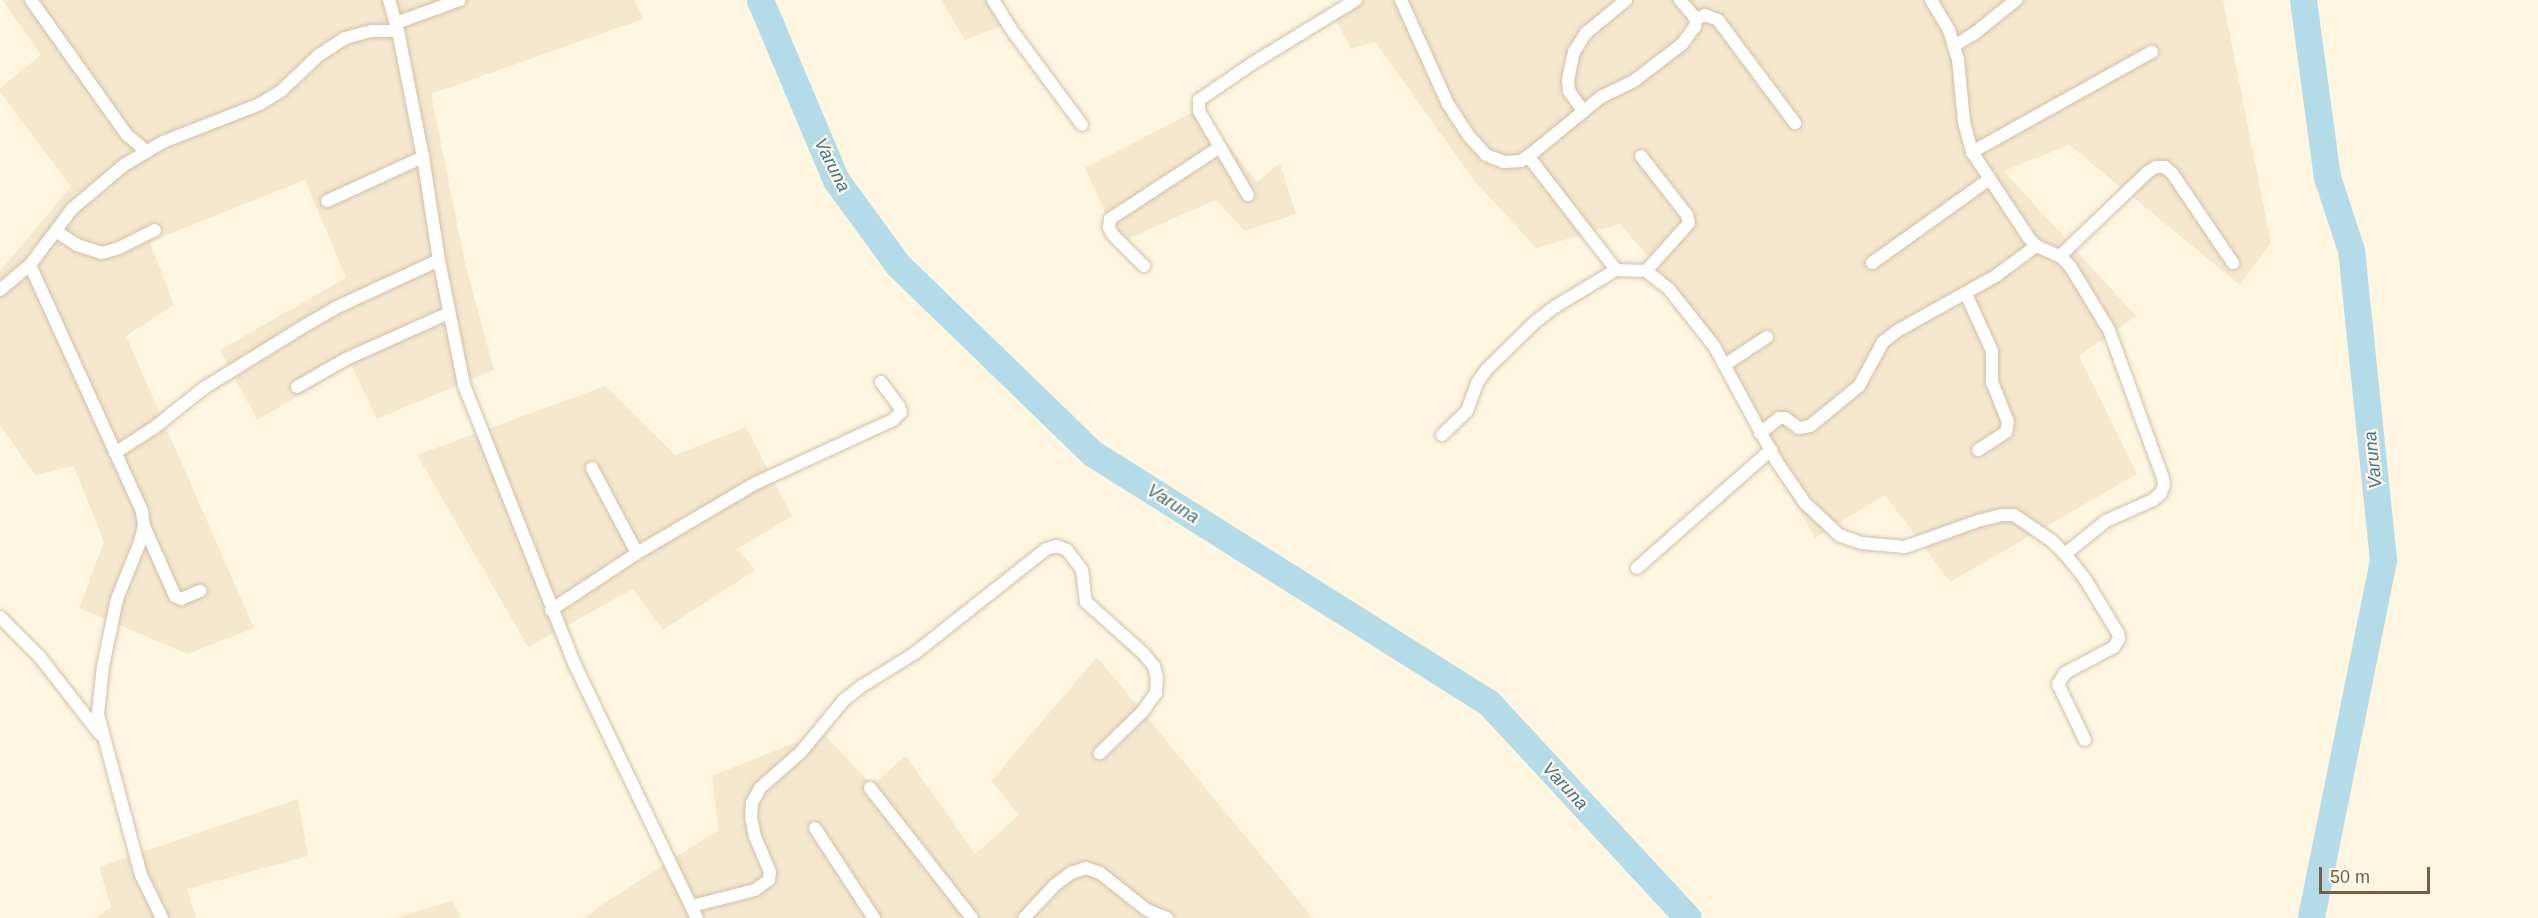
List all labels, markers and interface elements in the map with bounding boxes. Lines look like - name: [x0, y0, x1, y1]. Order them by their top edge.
- water label: Varuna: [809, 135, 855, 195]
- water label: Varuna: [2359, 430, 2387, 490]
- water label: Varuna: [1143, 480, 1203, 528]
- water label: Varuna: [1538, 758, 1592, 814]
- scale bar: [2322, 855, 2433, 893]
- text: 50 m: [2330, 867, 2370, 887]

